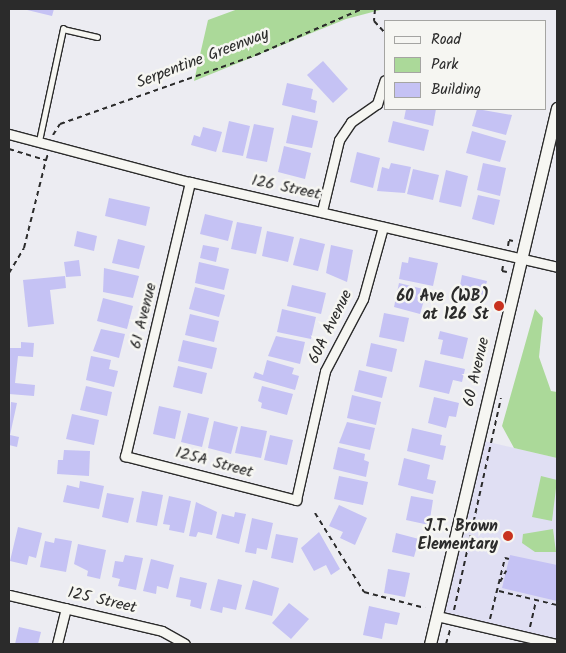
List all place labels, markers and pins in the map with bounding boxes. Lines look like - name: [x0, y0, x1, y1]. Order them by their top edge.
- place label: 60 Ave (WB) at 126 St: [396, 287, 489, 325]
- marker: 60 Ave (WB) at 126 St: [493, 300, 505, 312]
- place label: J.T. Brown Elementary: [418, 517, 498, 555]
- marker: J.T. Brown Elementary: [502, 530, 514, 542]

